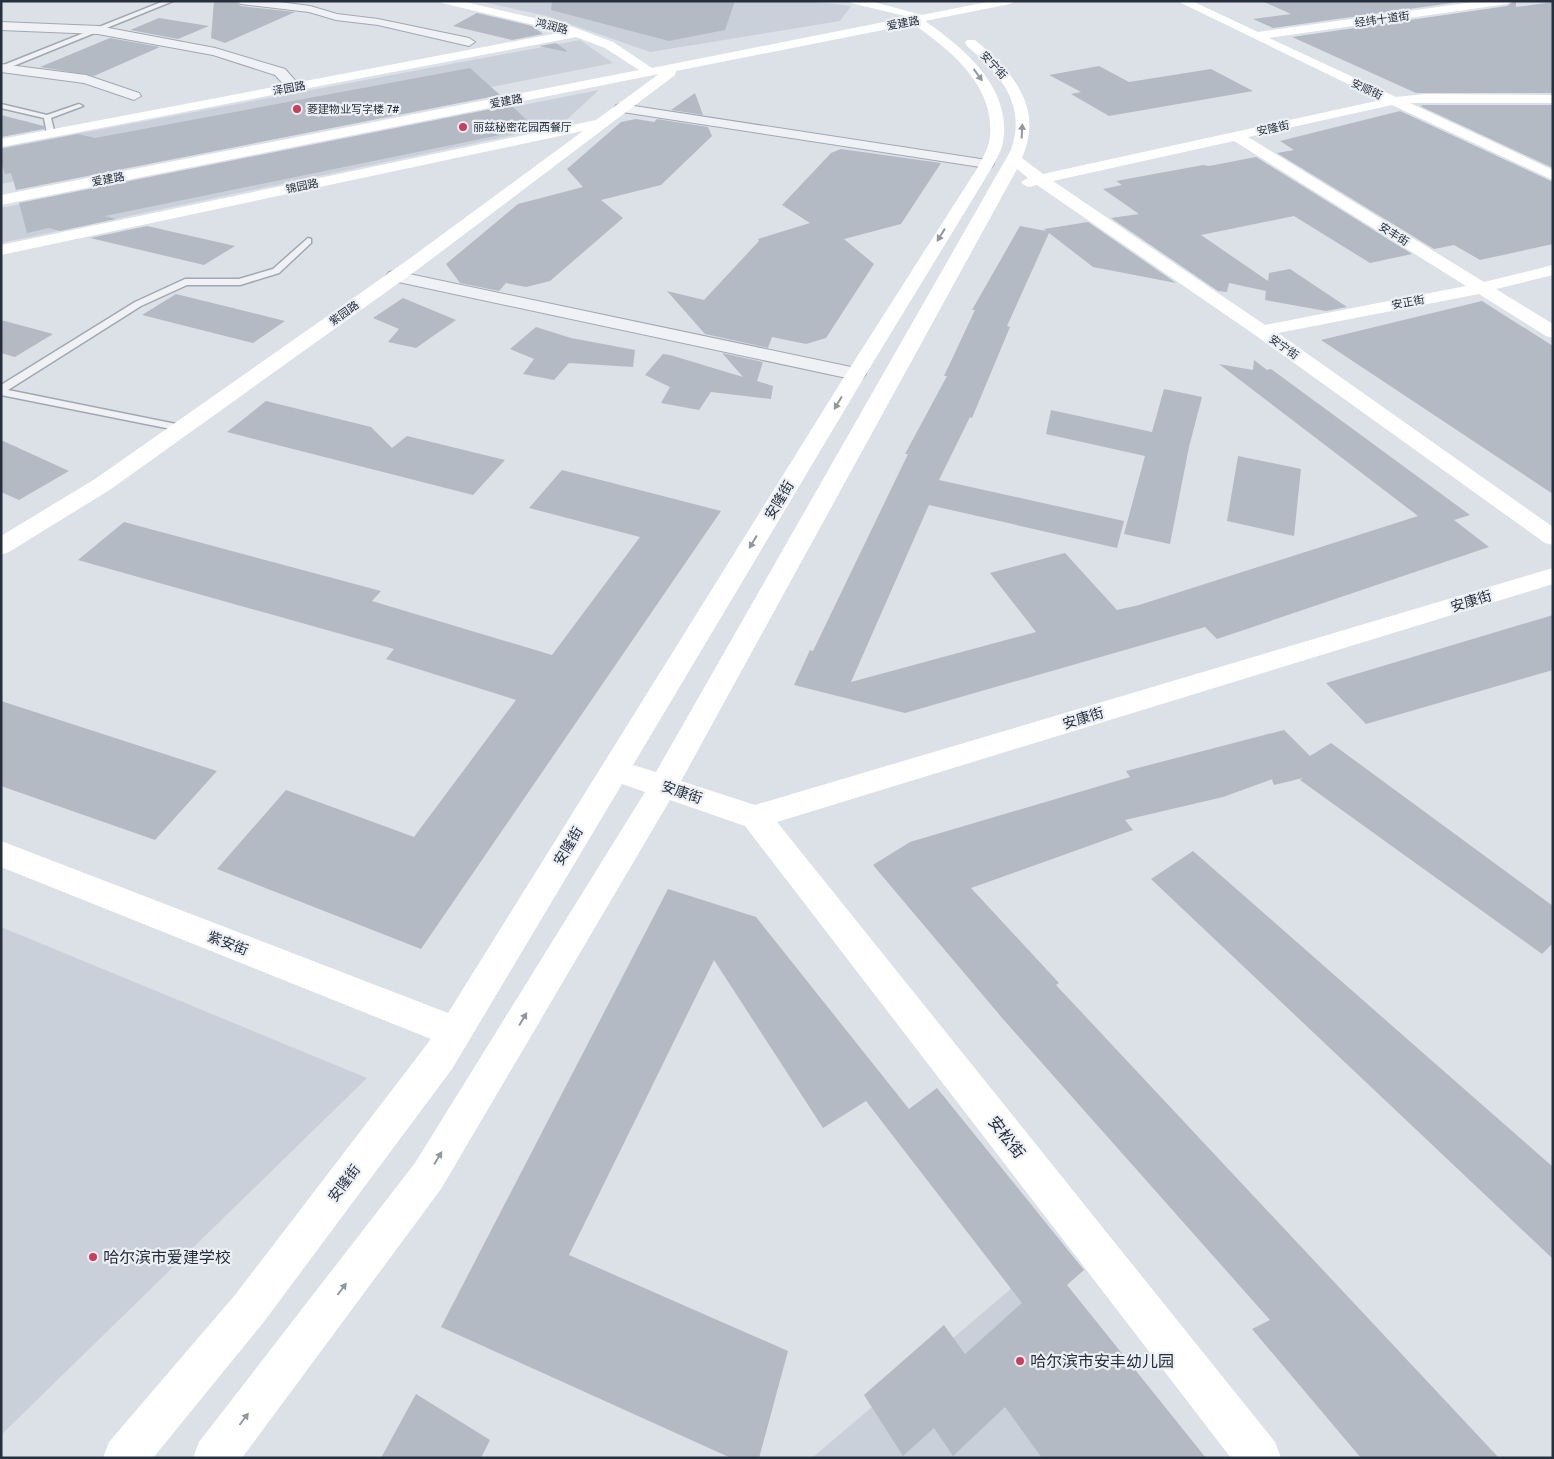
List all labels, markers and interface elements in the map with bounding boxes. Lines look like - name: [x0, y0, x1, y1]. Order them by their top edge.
- street label: 经纬十道街: [1354, 9, 1410, 30]
- street label: 爱建路: [886, 14, 921, 33]
- street label: 鸿润路: [534, 16, 569, 37]
- street label: 安宁街: [978, 49, 1010, 82]
- one-way arrow: [973, 68, 984, 81]
- street label: 安顺街: [1349, 77, 1384, 102]
- street label: 泽园路: [272, 79, 307, 98]
- street label: 爱建路: [489, 92, 524, 111]
- marker: 菱建物业写字楼 7#: [291, 103, 303, 115]
- place label: 菱建物业写字楼 7#: [307, 103, 399, 116]
- street label: 安隆街: [1256, 118, 1291, 139]
- marker: 丽兹秘密花园西餐厅: [457, 121, 469, 133]
- place label: 丽兹秘密花园西餐厅: [473, 121, 572, 134]
- one-way arrow: [1018, 122, 1026, 138]
- street label: 爱建路: [91, 170, 126, 189]
- street label: 锦园路: [285, 177, 320, 196]
- street label: 安丰街: [1376, 220, 1411, 249]
- one-way arrow: [937, 229, 946, 242]
- street label: 安正街: [1391, 293, 1426, 312]
- street label: 紫园路: [327, 299, 362, 328]
- street label: 安宁街: [1266, 333, 1301, 362]
- one-way arrow: [833, 397, 842, 410]
- street label: 安隆街: [761, 478, 798, 523]
- one-way arrow: [749, 536, 758, 549]
- street label: 安康街: [1449, 587, 1494, 616]
- street label: 安康街: [1061, 704, 1106, 733]
- street label: 安康街: [659, 778, 704, 807]
- street label: 安隆街: [550, 824, 587, 869]
- street label: 紫安街: [205, 928, 250, 959]
- one-way arrow: [518, 1013, 527, 1026]
- street label: 安松街: [984, 1113, 1029, 1163]
- one-way arrow: [434, 1152, 443, 1165]
- street label: 安隆街: [325, 1161, 364, 1205]
- place label: 哈尔滨市爱建学校: [103, 1248, 231, 1268]
- marker: 哈尔滨市爱建学校: [87, 1251, 99, 1263]
- one-way arrow: [337, 1282, 347, 1296]
- place label: 哈尔滨市安丰幼儿园: [1030, 1352, 1174, 1372]
- marker: 哈尔滨市安丰幼儿园: [1014, 1355, 1026, 1367]
- one-way arrow: [239, 1413, 250, 1426]

